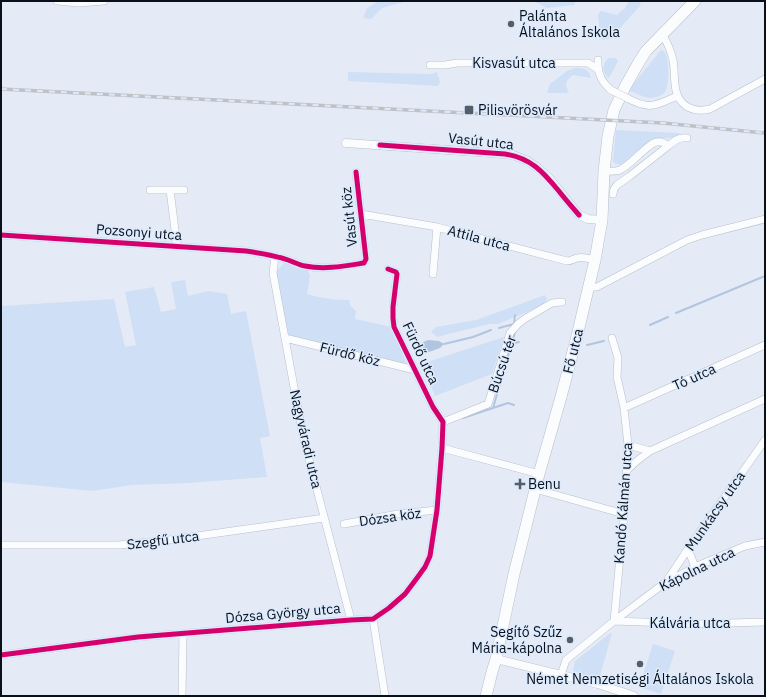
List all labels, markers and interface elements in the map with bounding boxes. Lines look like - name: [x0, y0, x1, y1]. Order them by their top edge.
- place label: Palánta Általános Iskola: [519, 7, 621, 41]
- marker: Palánta Általános Iskola: [506, 19, 516, 29]
- street label: Kisvasút utca: [472, 54, 556, 72]
- place label: Pilisvörösvár: [478, 101, 557, 119]
- marker: Pilisvörösvár: [463, 104, 475, 116]
- street label: Vasút utca: [447, 129, 515, 153]
- street label: Vasút köz: [337, 186, 361, 248]
- street label: Pozsonyi utca: [95, 220, 183, 244]
- street label: Attila utca: [446, 221, 513, 255]
- street label: Fürdő utca: [399, 319, 444, 388]
- street label: Fő utca: [559, 326, 587, 375]
- street label: Búcsú tér: [484, 333, 520, 395]
- street label: Fürdő köz: [318, 338, 382, 370]
- street label: Tó utca: [670, 359, 719, 394]
- street label: Nagyváradi utca: [286, 388, 326, 491]
- street label: Kandó Kálmán utca: [610, 441, 636, 564]
- street label: Munkácsy utca: [681, 467, 749, 554]
- place label: Benu: [528, 475, 561, 493]
- marker: Benu: [515, 479, 525, 489]
- street label: Dózsa köz: [358, 504, 423, 530]
- street label: Szegfű utca: [126, 527, 201, 553]
- street label: Kápolna utca: [656, 543, 738, 595]
- street label: Dózsa György utca: [225, 599, 342, 627]
- street label: Kálvária utca: [650, 614, 731, 632]
- place label: Segítő Szűz Mária-kápolna: [472, 623, 563, 657]
- marker: Segítő Szűz Mária-kápolna: [565, 635, 575, 645]
- marker: Német Nemzetiségi Általános Iskola: [635, 659, 645, 669]
- place label: Német Nemzetiségi Általános Iskola: [526, 669, 754, 688]

